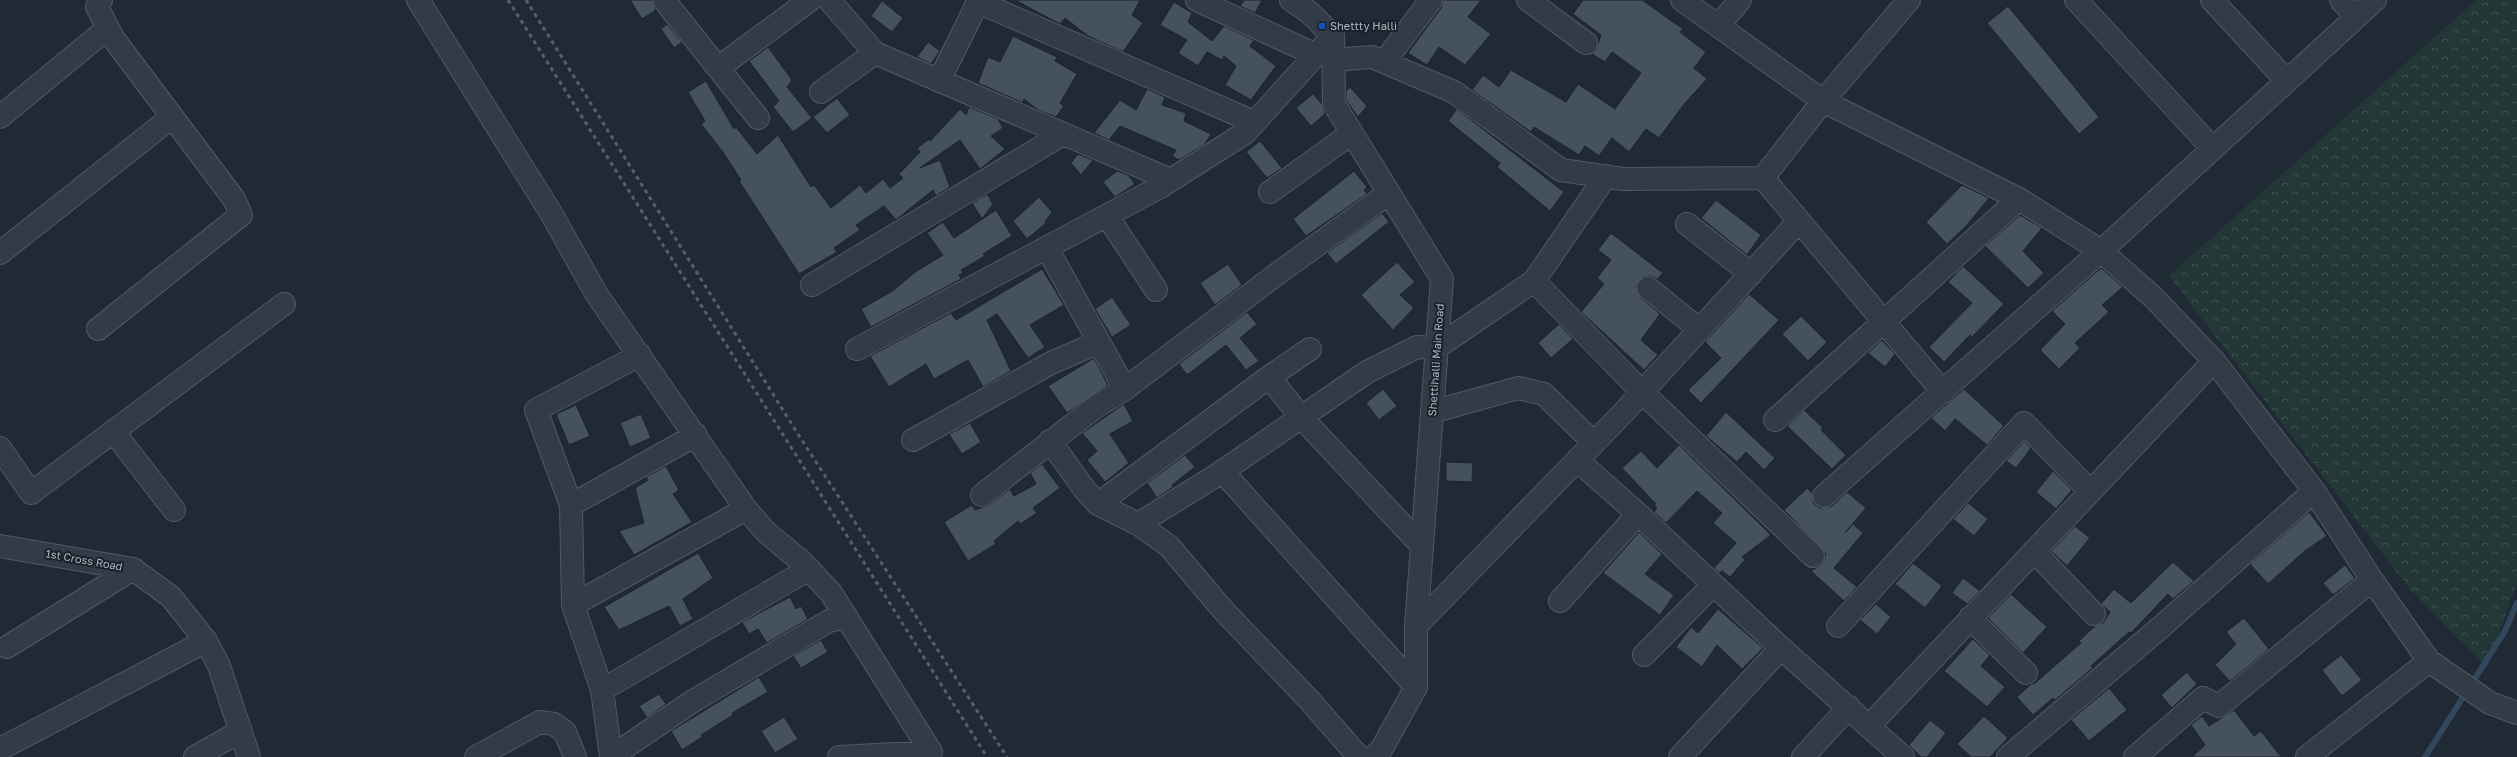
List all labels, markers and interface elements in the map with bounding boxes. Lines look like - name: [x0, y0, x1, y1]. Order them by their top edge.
- place label: Shettty Halli: [1330, 19, 1397, 32]
- marker: Shettty Halli: [1317, 21, 1327, 31]
- street label: Shettihalli Main Road: [1425, 303, 1446, 417]
- street label: 1st Cross Road: [45, 546, 124, 573]

